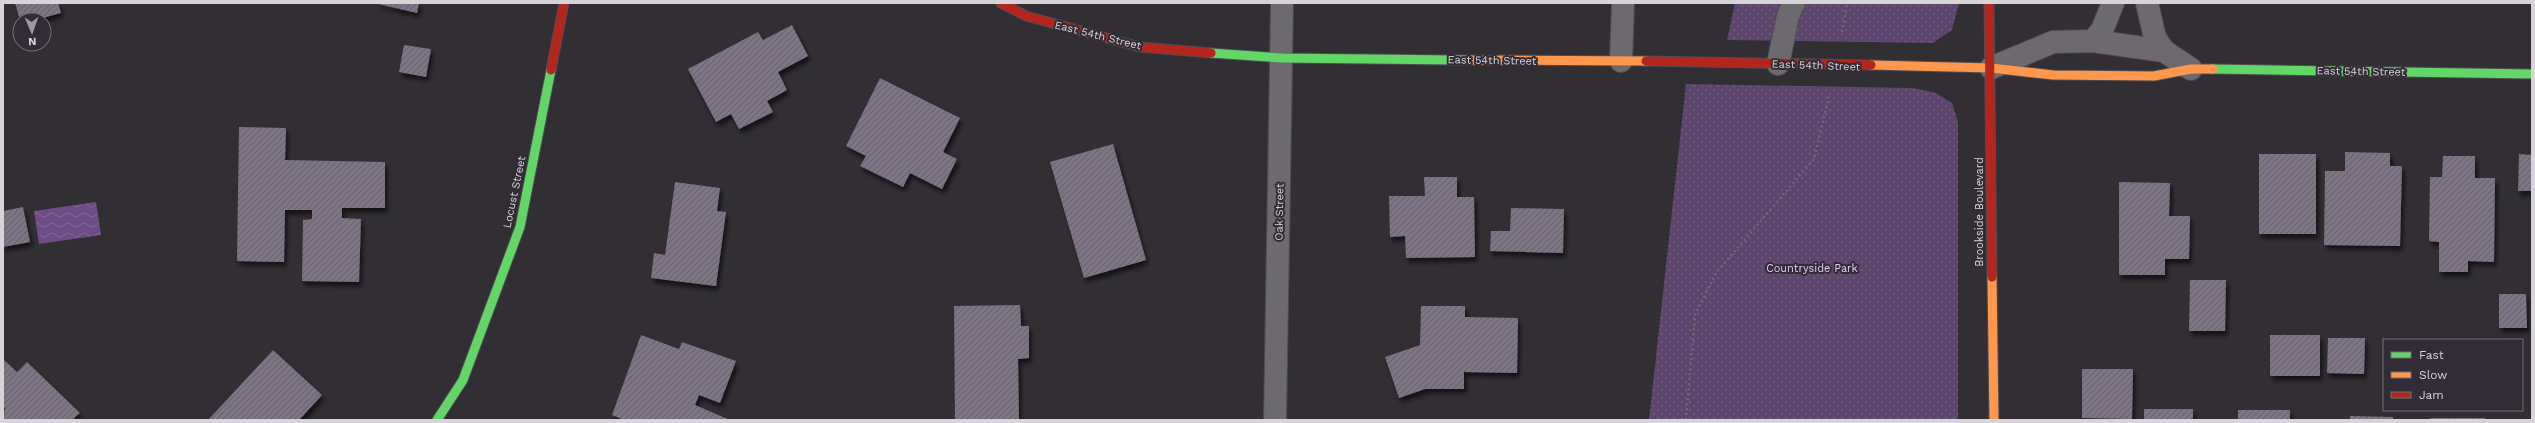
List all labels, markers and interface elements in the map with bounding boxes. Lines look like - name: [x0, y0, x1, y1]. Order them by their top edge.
- north arrow: [12, 12, 52, 52]
- street label: East 54th Street: [1053, 18, 1143, 53]
- text: N: [28, 35, 37, 48]
- street label: East 54th Street: [1447, 53, 1537, 68]
- street label: East 54th Street: [1771, 57, 1861, 74]
- street label: East 54th Street: [2316, 64, 2406, 79]
- street label: Locust Street: [501, 155, 529, 229]
- street label: Brookside Boulevard: [1973, 157, 1986, 267]
- street label: Oak Street: [1273, 183, 1287, 241]
- park label: Countryside Park: [1766, 262, 1858, 275]
- legend: [2383, 339, 2523, 411]
- text: Fast: [2419, 348, 2444, 362]
- text: Slow: [2419, 368, 2447, 382]
- text: Jam: [2419, 388, 2444, 402]

